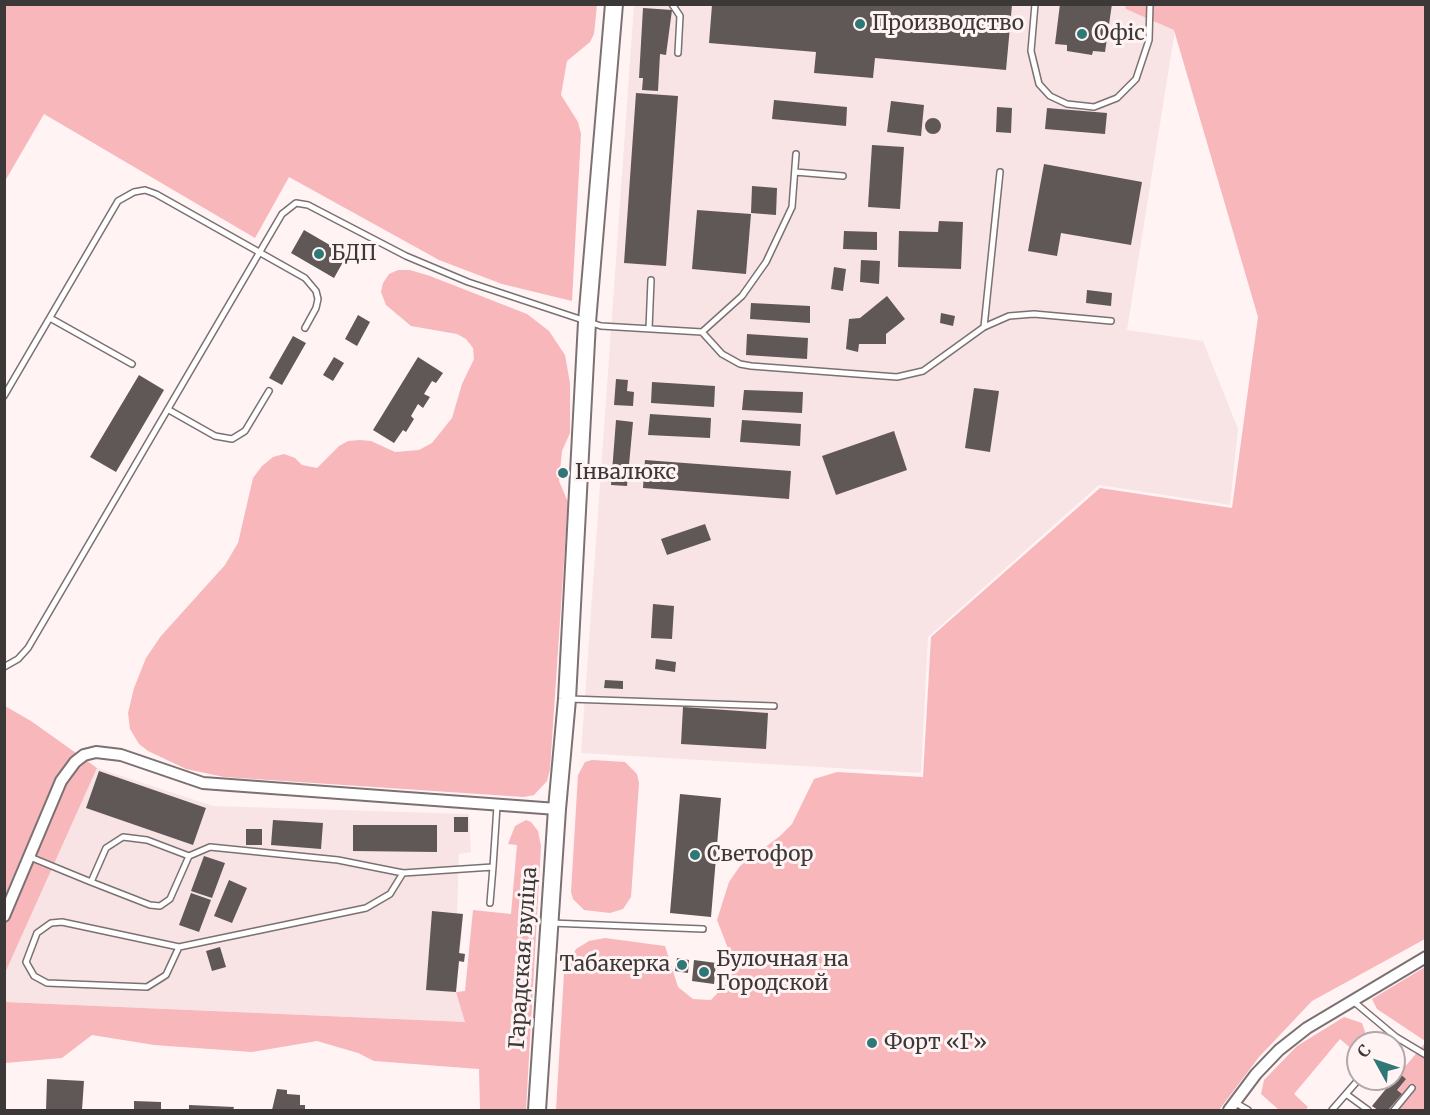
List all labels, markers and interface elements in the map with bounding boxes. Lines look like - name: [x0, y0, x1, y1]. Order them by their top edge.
- place label: Производство: [872, 11, 1024, 37]
- marker: Производство: [853, 17, 867, 31]
- place label: Офіс: [1094, 21, 1145, 47]
- marker: Офіс: [1075, 27, 1089, 41]
- place label: БДП: [331, 241, 377, 267]
- marker: БДП: [312, 247, 326, 261]
- place label: Інвалюкс: [575, 460, 676, 486]
- marker: Інвалюкс: [556, 466, 570, 480]
- place label: Светофор: [707, 842, 813, 868]
- marker: Светофор: [688, 848, 702, 862]
- street label: Гарадская вуліца: [505, 866, 543, 1050]
- place label: Булочная на Городской: [716, 947, 849, 997]
- place label: Табакерка: [560, 952, 670, 978]
- marker: Табакерка: [675, 958, 689, 972]
- marker: Булочная на Городской: [697, 965, 711, 979]
- place label: Форт «Г»: [884, 1030, 987, 1056]
- north arrow: [1346, 1031, 1406, 1091]
- marker: Форт «Г»: [865, 1036, 879, 1050]
- text: С: [1353, 1040, 1375, 1061]

